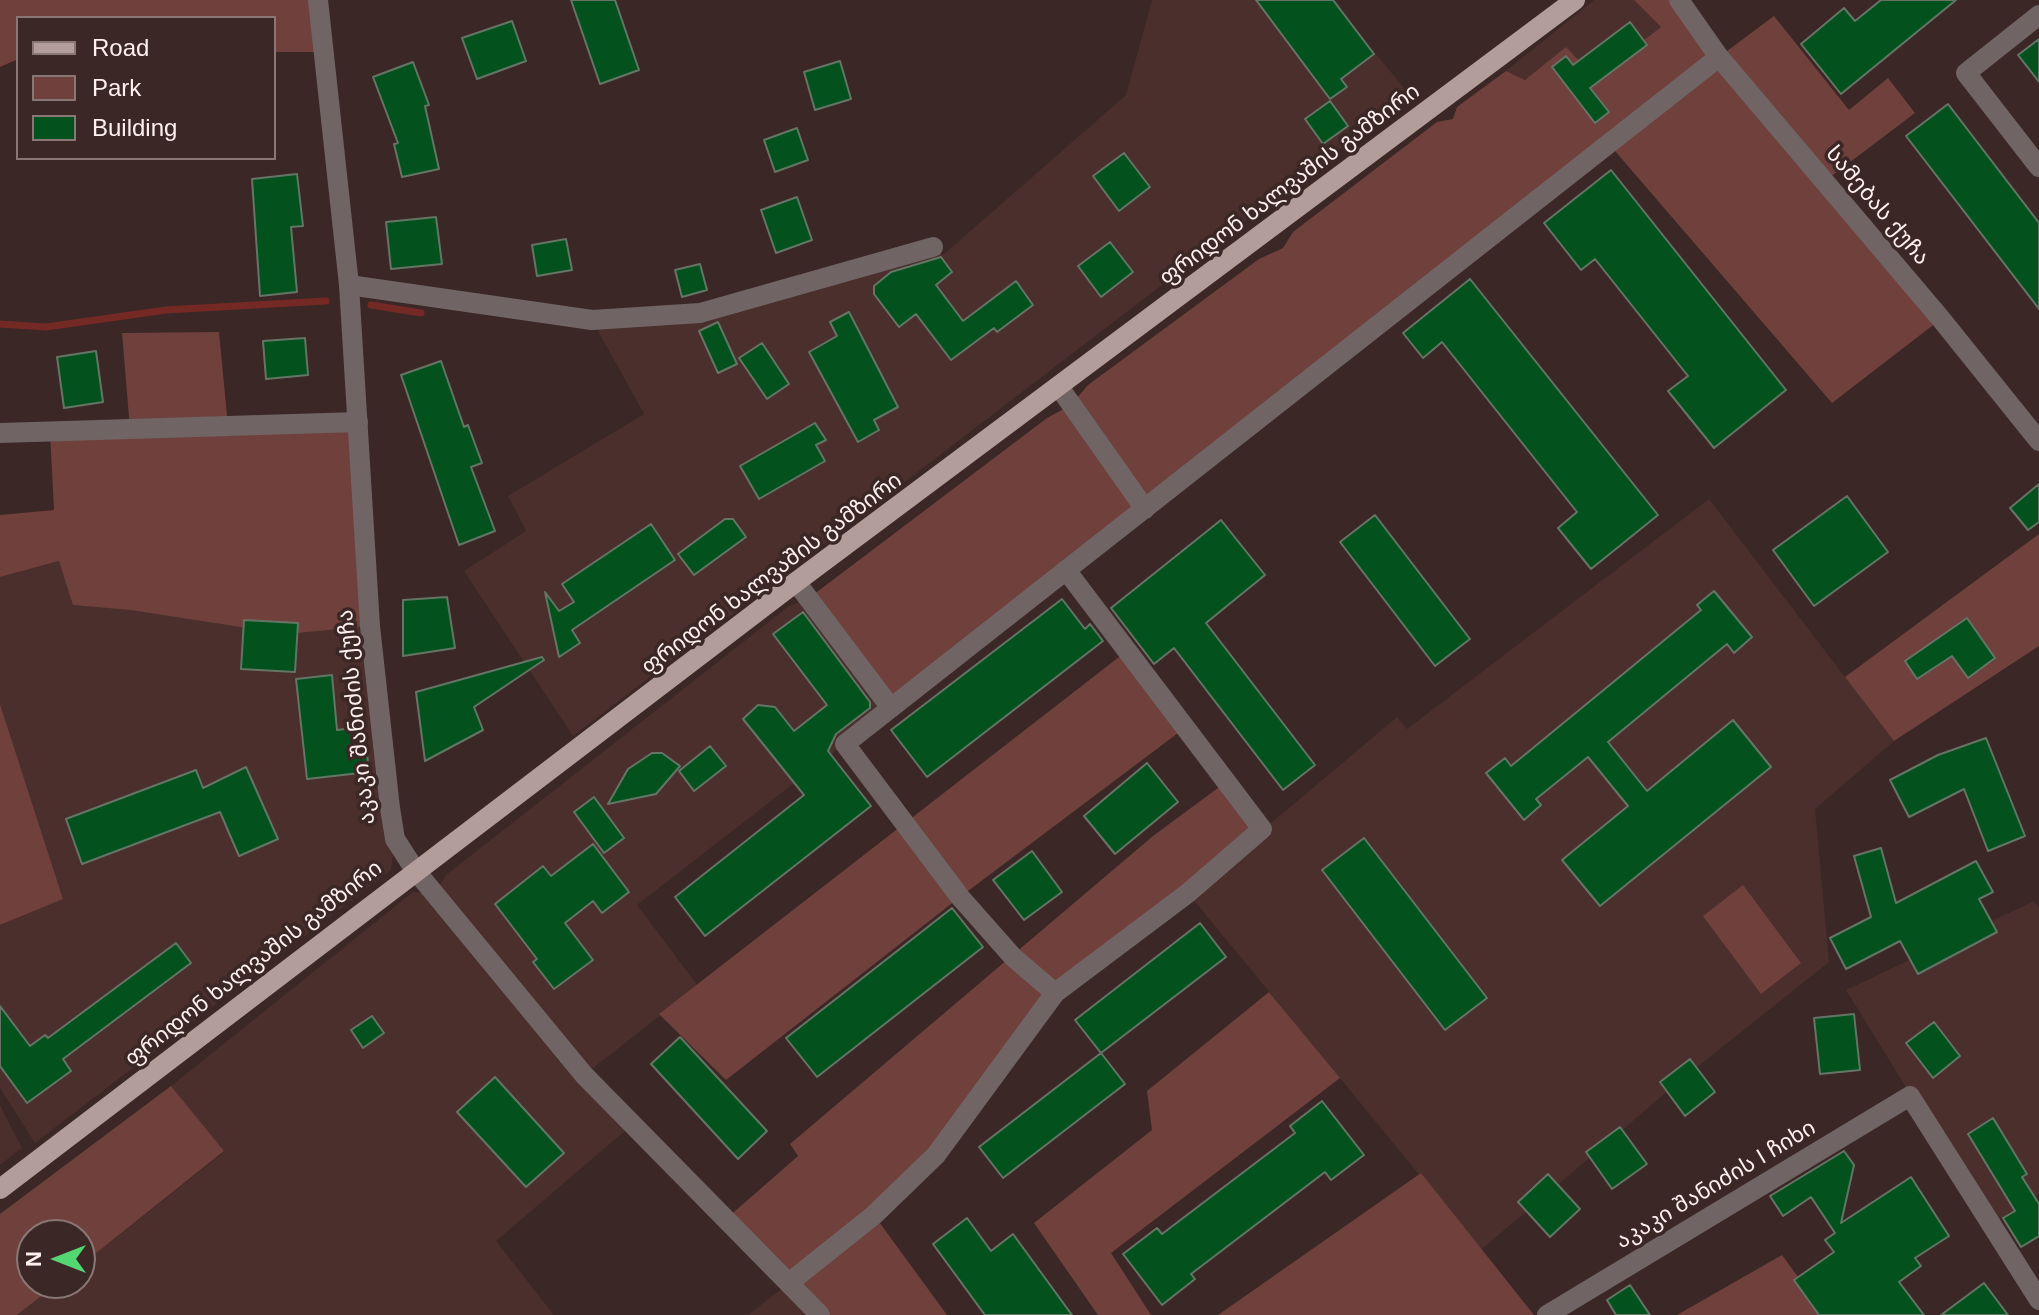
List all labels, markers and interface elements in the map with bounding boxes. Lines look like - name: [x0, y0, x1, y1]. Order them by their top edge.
- legend: [16, 16, 276, 160]
- text: Road: [92, 34, 149, 61]
- text: Park: [92, 74, 141, 101]
- street label: ფრიდონ ხალვაშის გამზირი: [1155, 78, 1425, 292]
- text: Building: [92, 114, 177, 141]
- street label: სამებას ქუჩა: [1820, 141, 1934, 271]
- street label: ფრიდონ ხალვაშის გამზირი: [637, 467, 907, 681]
- street label: აკაკი შანიძის ქუჩა: [333, 608, 381, 826]
- street label: ფრიდონ ხალვაშის გამზირი: [120, 855, 388, 1073]
- street label: აკაკი შანიძის I ჩიხი: [1611, 1115, 1821, 1255]
- north arrow: [16, 1219, 96, 1299]
- text: N: [21, 1251, 46, 1267]

